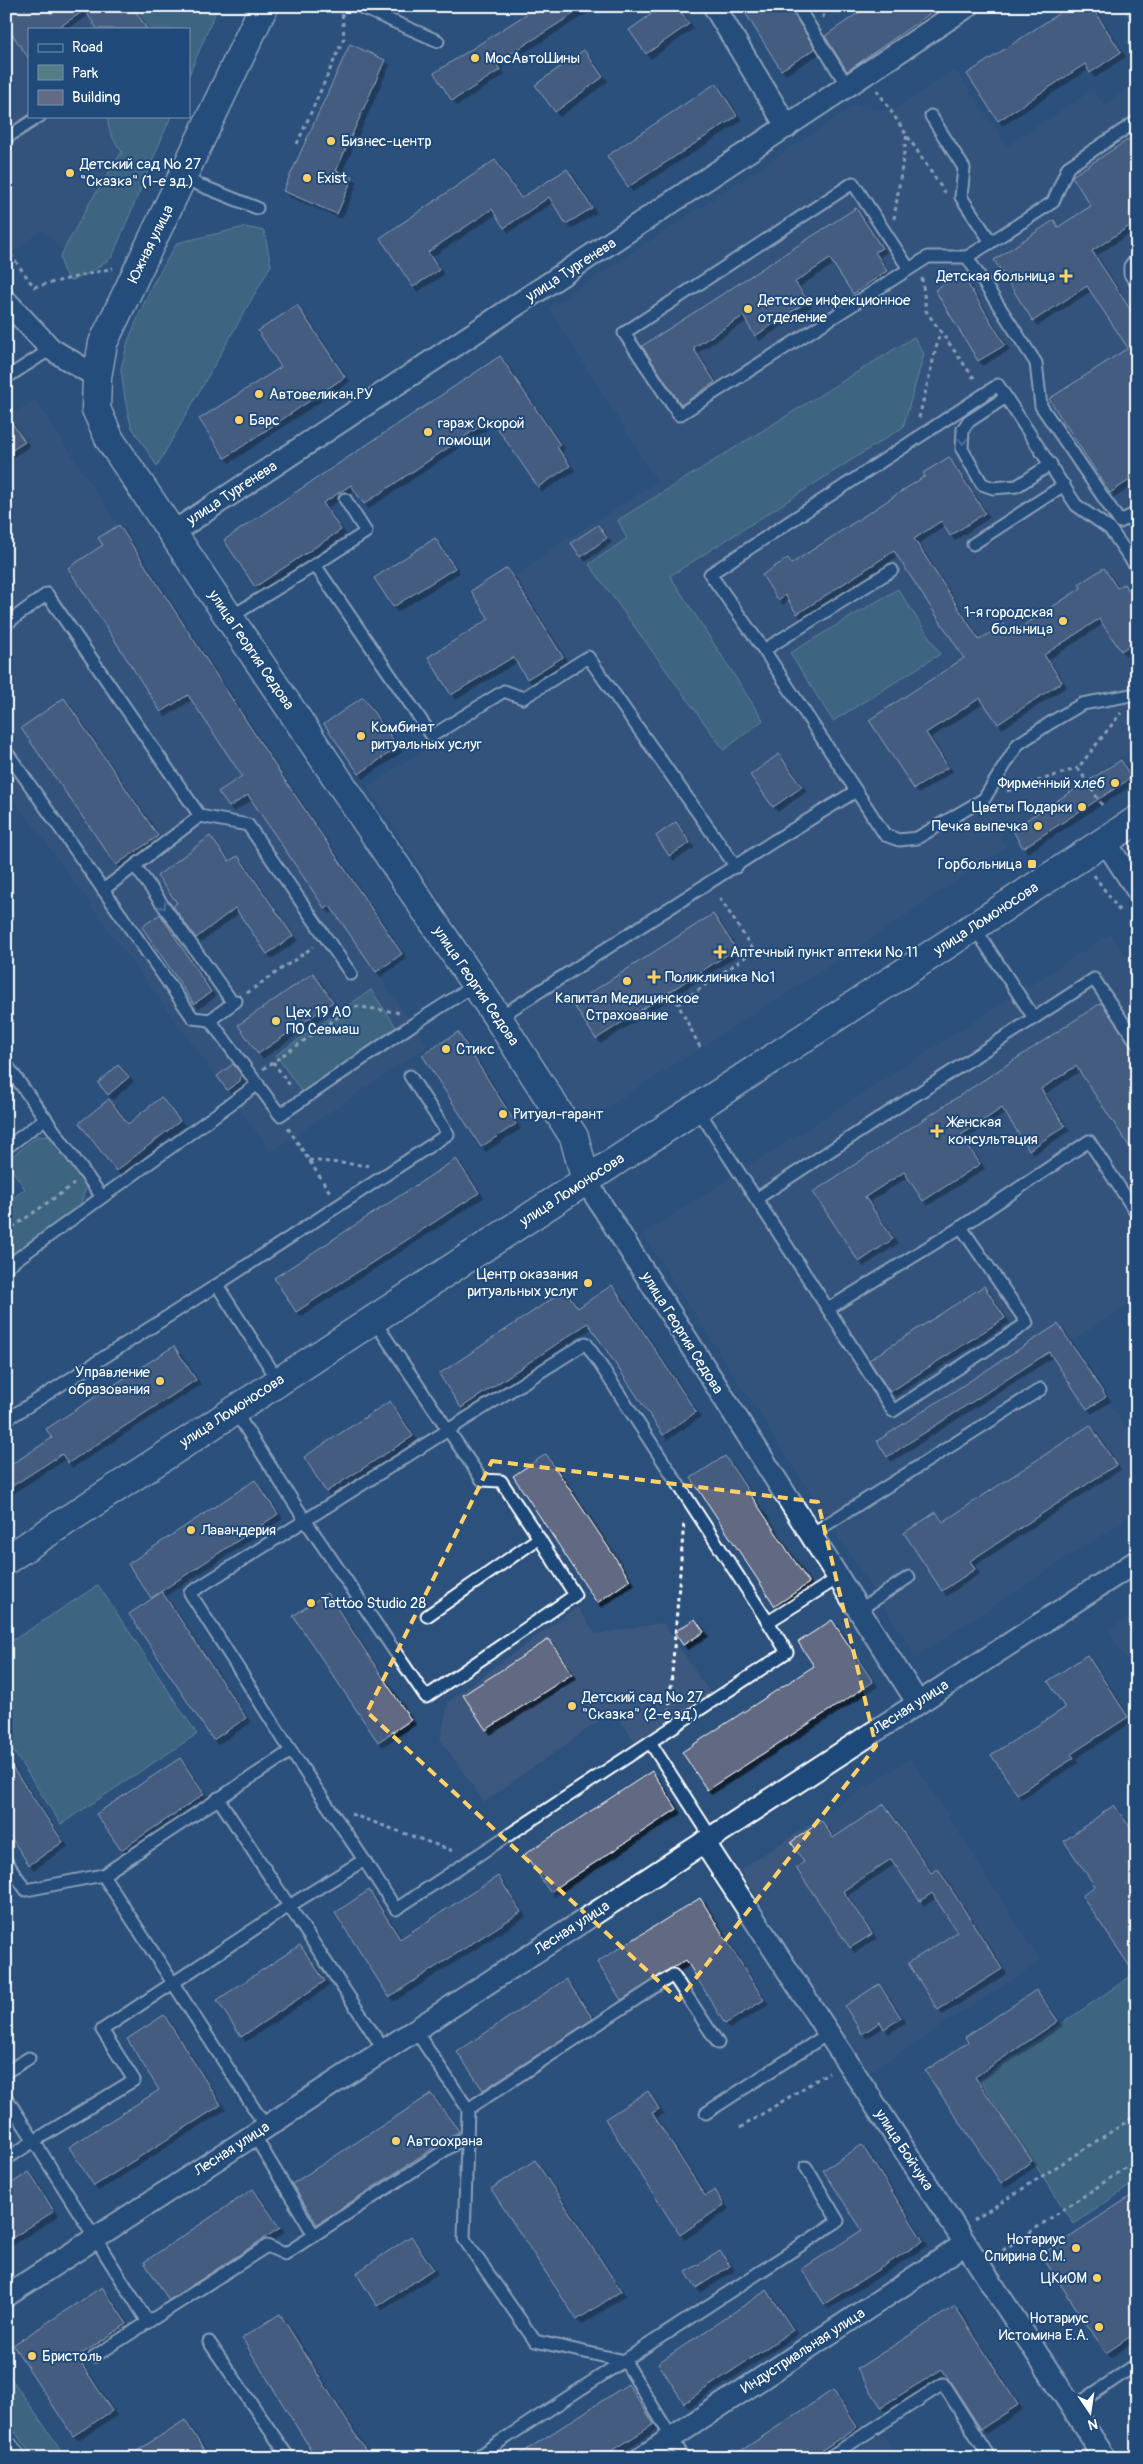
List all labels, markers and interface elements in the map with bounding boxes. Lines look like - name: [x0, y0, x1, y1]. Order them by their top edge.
- legend: [28, 28, 190, 118]
- text: Road: [72, 38, 103, 57]
- place label: МосАвтоШины: [485, 49, 580, 68]
- marker: МосАвтоШины: [469, 52, 481, 64]
- text: Park: [72, 64, 99, 83]
- text: Building: [72, 88, 120, 107]
- place label: Бизнес-центр: [341, 132, 432, 151]
- marker: Бизнес-центр: [325, 135, 337, 147]
- place label: Детский сад № 27 "Сказка" (1-е зд.): [79, 155, 201, 191]
- marker: Детский сад № 27 "Сказка" (1-е зд.): [64, 167, 76, 179]
- place label: Exist: [317, 169, 348, 188]
- marker: Exist: [301, 172, 313, 184]
- street label: Южная улица: [124, 202, 178, 286]
- street label: улица Тургенева: [521, 234, 620, 307]
- place label: Детская больница: [935, 267, 1055, 286]
- marker: Детская больница: [1059, 269, 1073, 283]
- place label: Детское инфекционное отделение: [757, 291, 911, 327]
- marker: Детское инфекционное отделение: [742, 303, 754, 315]
- place label: Автовеликан.РУ: [269, 385, 373, 404]
- marker: Автовеликан.РУ: [253, 388, 265, 400]
- place label: Барс: [249, 411, 280, 430]
- marker: Барс: [233, 414, 245, 426]
- place label: гараж Скорой помощи: [438, 414, 524, 450]
- marker: гараж Скорой помощи: [422, 426, 434, 438]
- one-way arrow: [958, 437, 968, 445]
- street label: улица Тургенева: [182, 457, 281, 530]
- street label: улица Георгия Седова: [203, 586, 298, 714]
- place label: 1-я городская больница: [964, 603, 1053, 639]
- marker: 1-я городская больница: [1057, 615, 1069, 627]
- place label: Комбинат ритуальных услуг: [371, 718, 482, 754]
- marker: Комбинат ритуальных услуг: [355, 730, 367, 742]
- place label: Фирменный хлеб: [997, 774, 1105, 793]
- marker: Фирменный хлеб: [1109, 777, 1121, 789]
- place label: Цветы Подарки: [972, 798, 1072, 817]
- marker: Цветы Подарки: [1076, 801, 1088, 813]
- place label: Печка выпечка: [932, 817, 1028, 836]
- marker: Печка выпечка: [1032, 820, 1044, 832]
- place label: Горбольница: [938, 855, 1022, 874]
- marker: Горбольница: [1026, 858, 1038, 870]
- street label: улица Ломоносова: [929, 878, 1042, 961]
- one-way arrow: [157, 900, 166, 910]
- street label: улица Георгия Седова: [428, 922, 523, 1050]
- place label: Аптечный пункт аптеки № 11: [730, 943, 918, 962]
- marker: Аптечный пункт аптеки № 11: [714, 946, 726, 958]
- place label: Поликлиника №1: [665, 968, 775, 987]
- marker: Поликлиника №1: [647, 970, 661, 984]
- marker: Капитал Медицинское Страхование: [621, 975, 633, 987]
- place label: Капитал Медицинское Страхование: [555, 989, 699, 1025]
- place label: Цех 19 АО ПО Севмаш: [286, 1003, 359, 1039]
- marker: Цех 19 АО ПО Севмаш: [270, 1015, 282, 1027]
- place label: Стикс: [456, 1040, 495, 1059]
- marker: Стикс: [440, 1043, 452, 1055]
- place label: Ритуал-гарант: [513, 1105, 604, 1124]
- marker: Ритуал-гарант: [497, 1108, 509, 1120]
- place label: Женская консультация: [946, 1113, 1038, 1149]
- marker: Женская консультация: [930, 1124, 944, 1138]
- street label: улица Ломоносова: [515, 1149, 628, 1232]
- place label: Центр оказания ритуальных услуг: [467, 1265, 578, 1301]
- street label: улица Георгия Седова: [636, 1268, 727, 1398]
- marker: Центр оказания ритуальных услуг: [582, 1277, 594, 1289]
- place label: Управление образования: [68, 1363, 151, 1399]
- street label: улица Ломоносова: [175, 1370, 288, 1453]
- marker: Управление образования: [154, 1375, 166, 1387]
- place label: Лавандерия: [200, 1521, 276, 1540]
- marker: Лавандерия: [185, 1524, 197, 1536]
- place label: Tattoo Studio 28: [321, 1594, 426, 1613]
- marker: Tattoo Studio 28: [305, 1597, 317, 1609]
- street label: Лесная улица: [869, 1676, 952, 1739]
- place label: Детский сад № 27 "Сказка" (2-е зд.): [581, 1688, 703, 1724]
- marker: Детский сад № 27 "Сказка" (2-е зд.): [566, 1700, 578, 1712]
- street label: Лесная улица: [530, 1897, 613, 1960]
- street label: улица Бойчука: [870, 2105, 937, 2194]
- street label: Лесная улица: [190, 2118, 273, 2181]
- place label: Автоохрана: [406, 2132, 483, 2151]
- marker: Автоохрана: [390, 2135, 402, 2147]
- place label: Нотариус Спирина С.М.: [984, 2230, 1066, 2266]
- marker: Нотариус Спирина С.М.: [1070, 2242, 1082, 2254]
- place label: ЦКиОМ: [1041, 2269, 1087, 2288]
- marker: ЦКиОМ: [1091, 2272, 1103, 2284]
- street label: Индустриальная улица: [737, 2304, 869, 2398]
- place label: Нотариус Истомина Е.А.: [999, 2309, 1089, 2345]
- marker: Нотариус Истомина Е.А.: [1093, 2321, 1105, 2333]
- place label: Бристоль: [42, 2347, 103, 2366]
- marker: Бристоль: [26, 2350, 38, 2362]
- north arrow: [1066, 2386, 1116, 2436]
- text: N: [1086, 2415, 1099, 2434]

